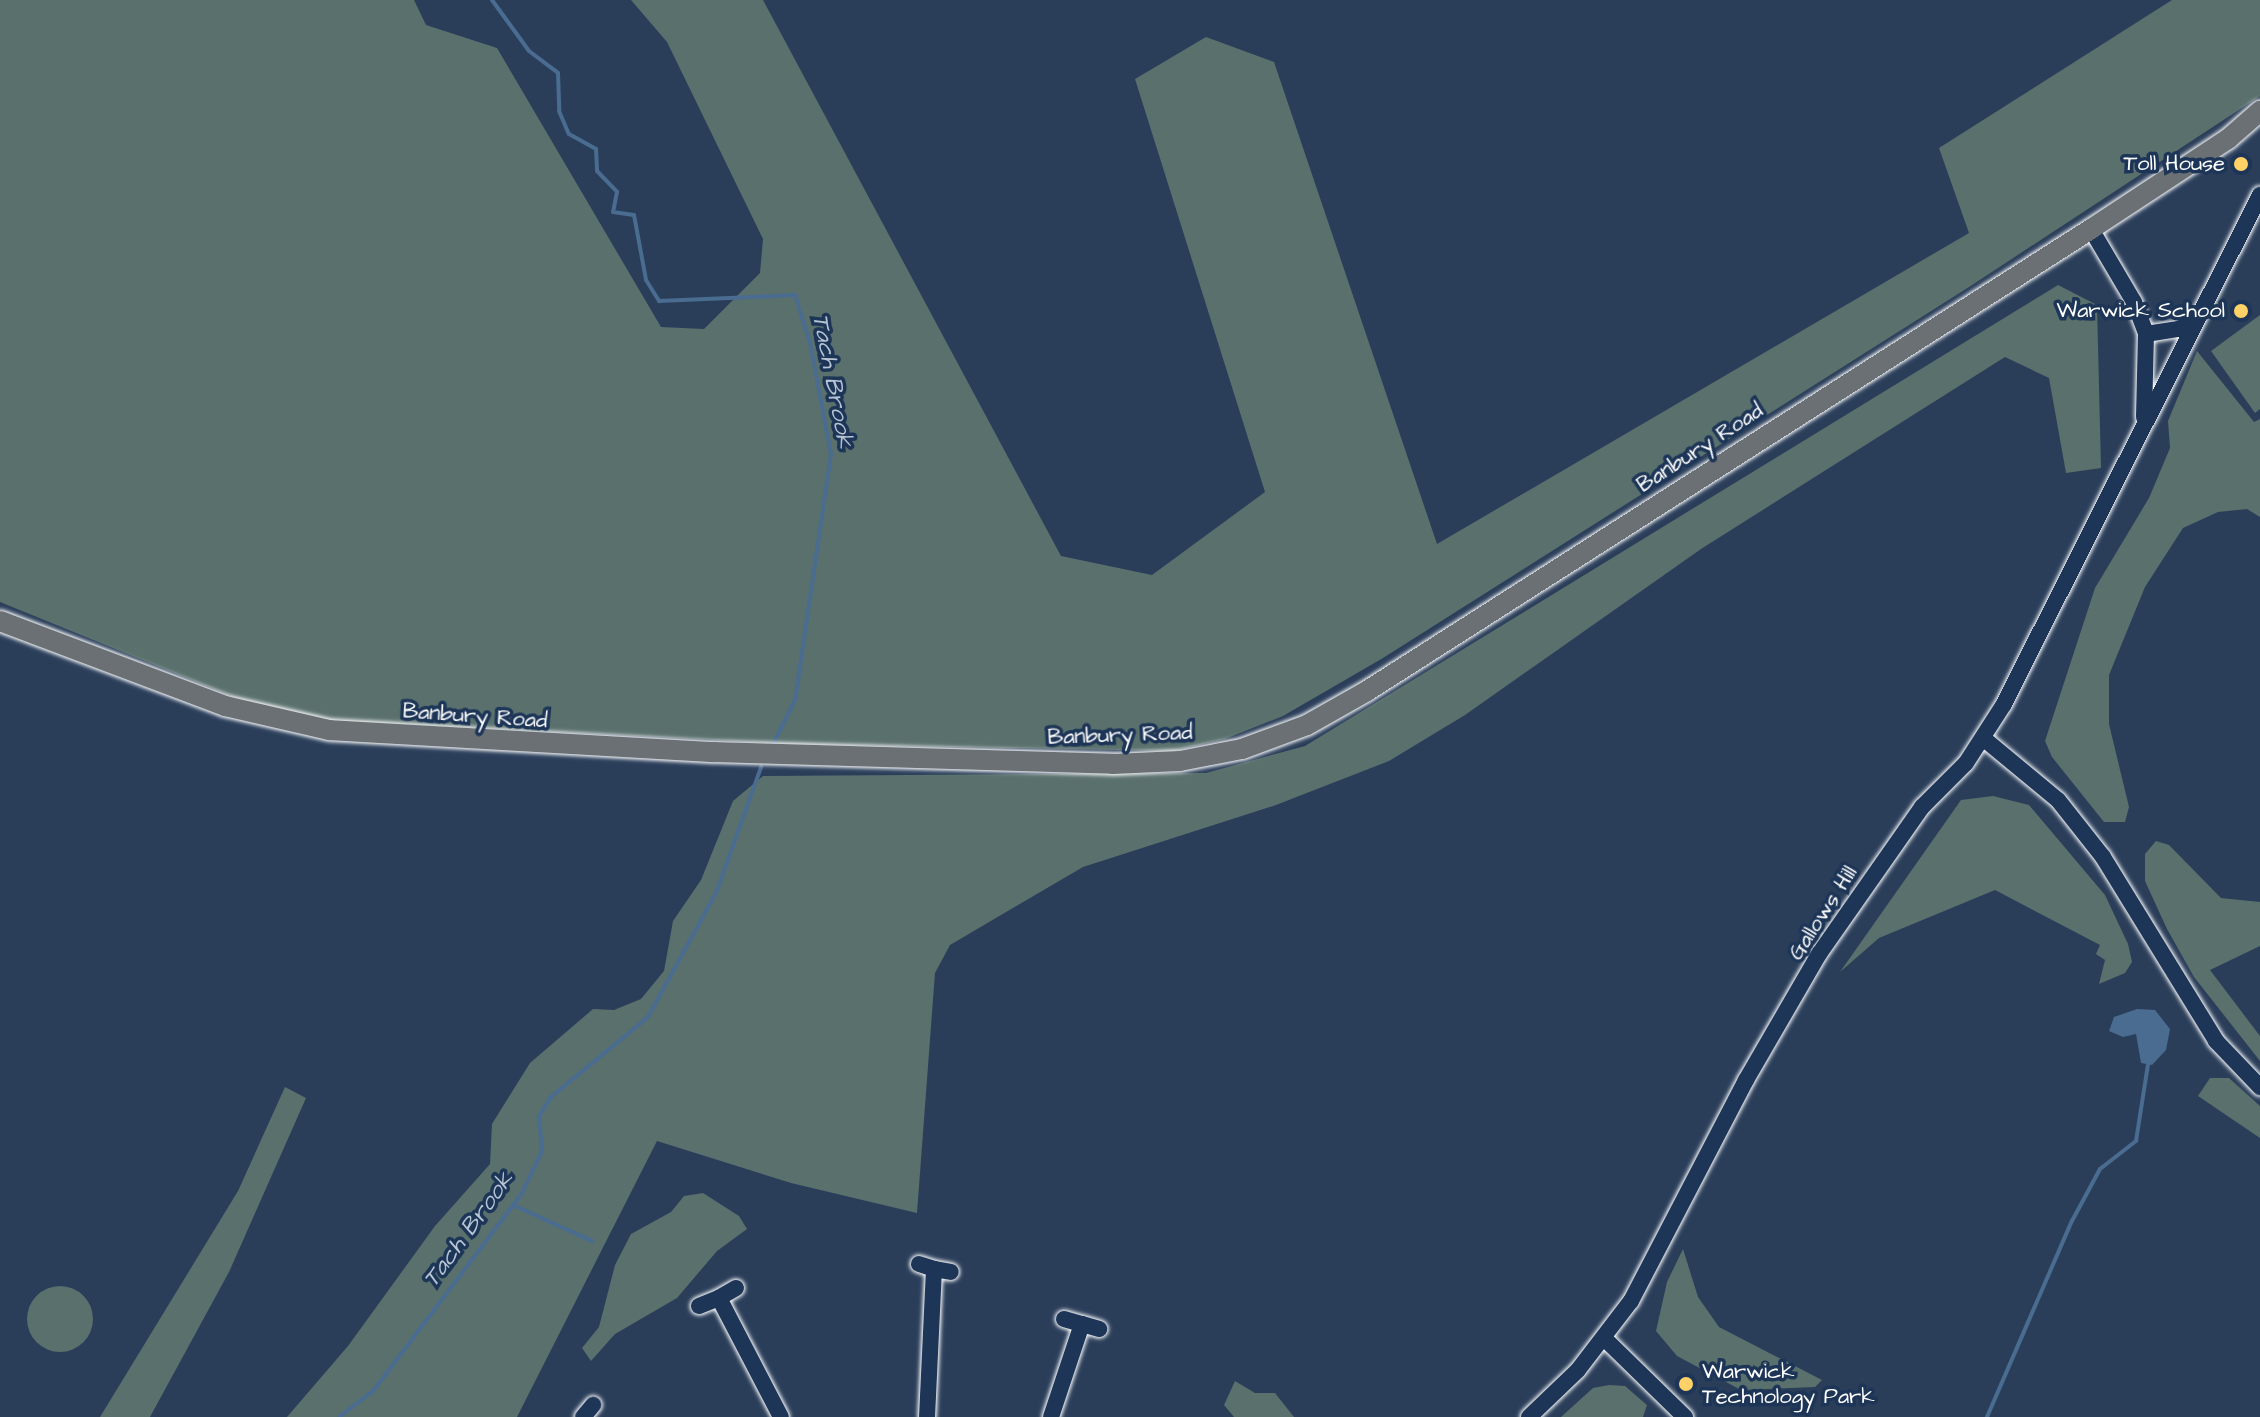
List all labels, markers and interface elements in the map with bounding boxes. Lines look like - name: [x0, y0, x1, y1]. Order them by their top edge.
- place label: Toll House: [2123, 151, 2225, 177]
- marker: Toll House: [2232, 155, 2250, 173]
- place label: Warwick School: [2056, 298, 2225, 324]
- marker: Warwick School: [2232, 302, 2250, 320]
- water label: Tach Brook: [805, 312, 859, 450]
- street label: Banbury Road: [1632, 397, 1768, 499]
- street label: Banbury Road: [402, 698, 548, 734]
- street label: Banbury Road: [1047, 719, 1193, 751]
- street label: Gallows Hill: [1783, 861, 1863, 965]
- water label: Tach Brook: [417, 1167, 521, 1293]
- place label: Warwick Technology Park: [1702, 1358, 1875, 1410]
- marker: Warwick Technology Park: [1677, 1375, 1695, 1393]

